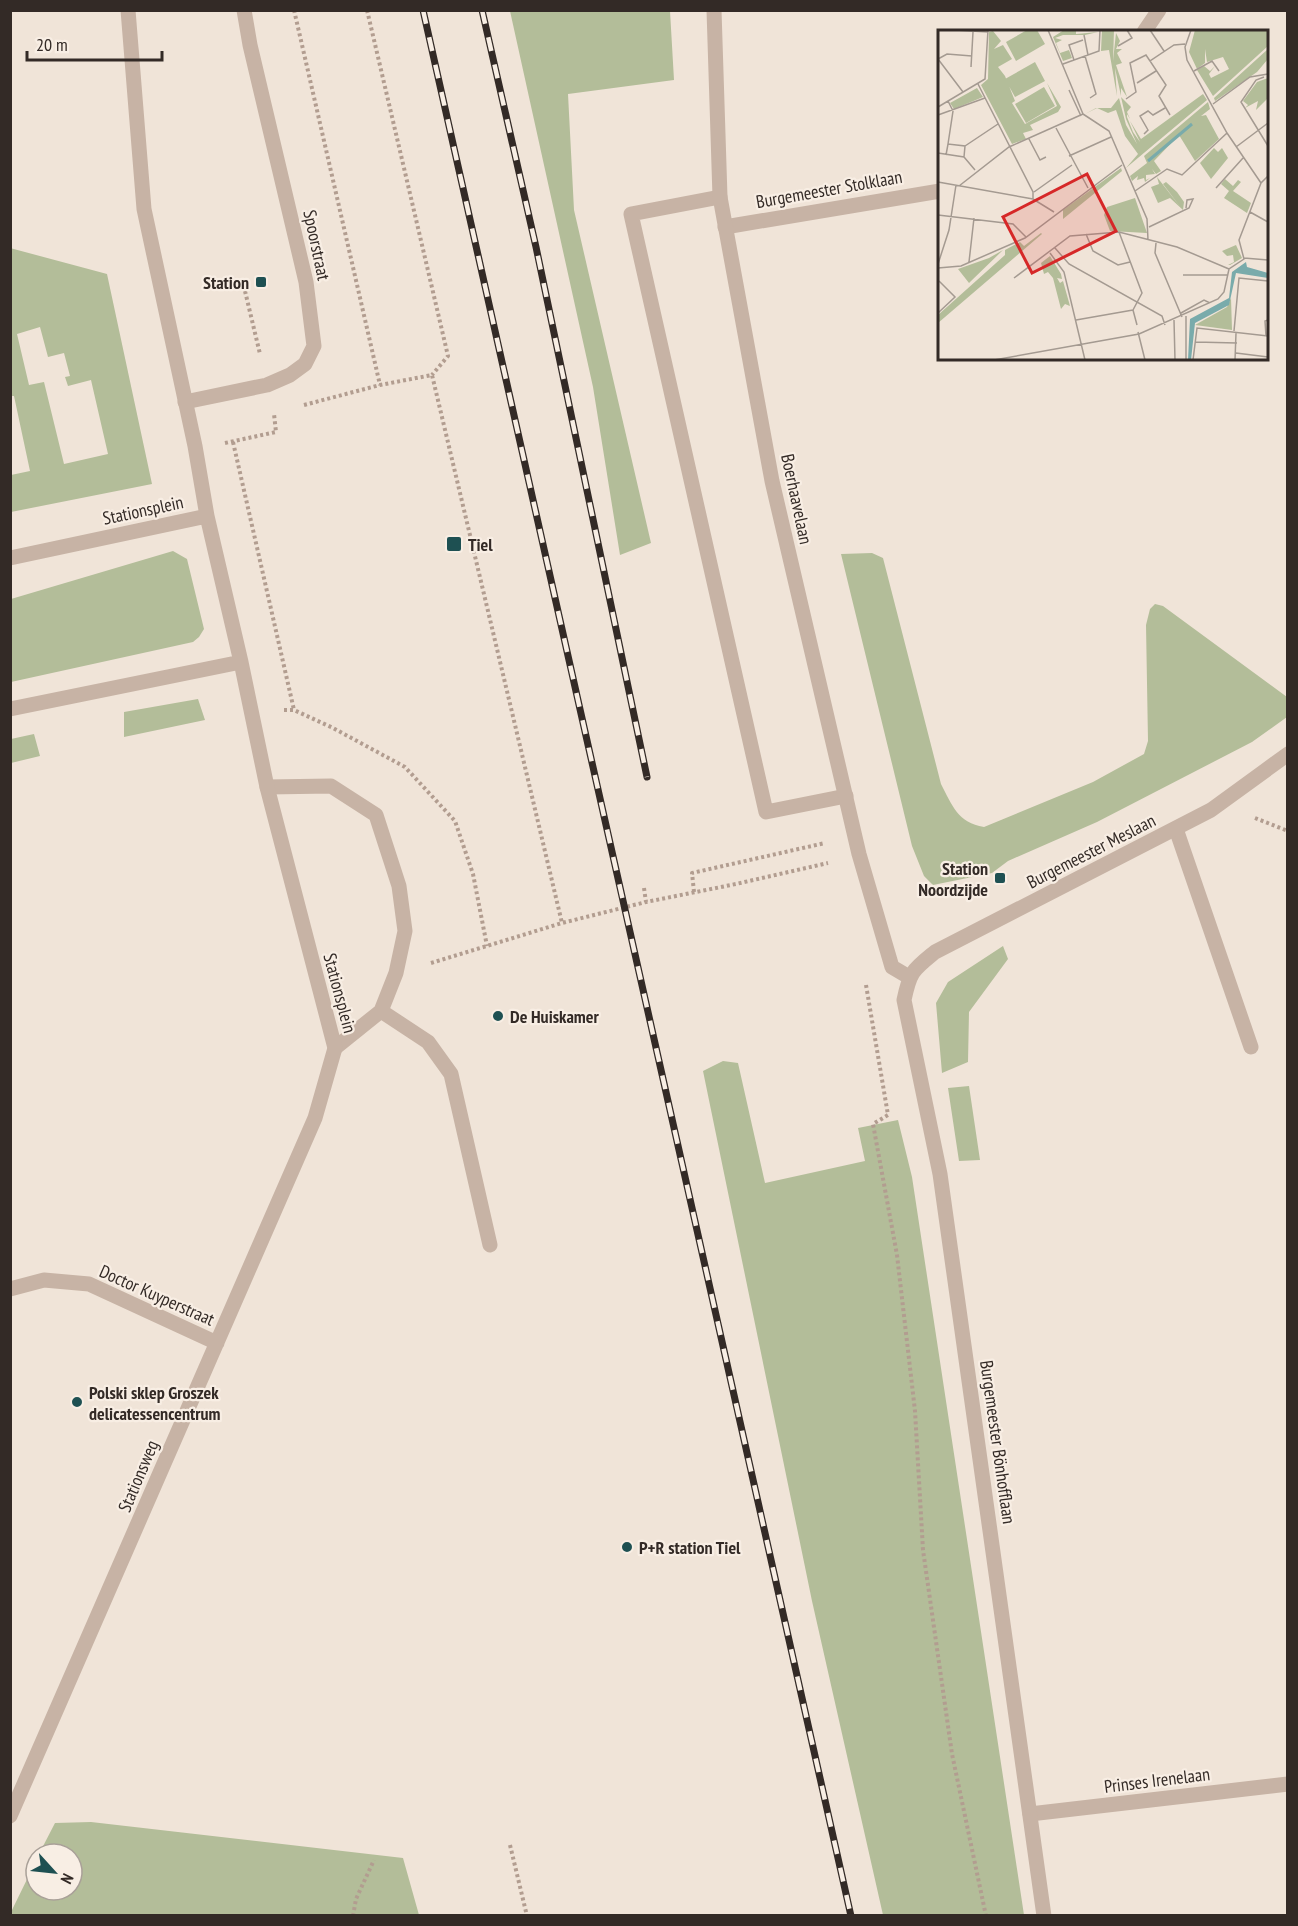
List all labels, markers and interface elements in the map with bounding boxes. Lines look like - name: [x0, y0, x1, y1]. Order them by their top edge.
- scale bar: [27, 24, 162, 62]
- inset map: [938, 30, 1268, 360]
- text: 20 m: [36, 33, 68, 56]
- street label: Burgemeester Stolklaan: [754, 165, 904, 213]
- street label: Spoorstraat: [298, 208, 336, 282]
- place label: Station: [203, 271, 249, 294]
- marker: Station: [254, 275, 268, 289]
- street label: Boerhaavelaan: [776, 452, 818, 546]
- street label: Stationsplein: [101, 490, 185, 530]
- place label: Tiel: [468, 533, 493, 556]
- marker: Tiel: [445, 535, 463, 553]
- street label: Burgemeester Meslaan: [1023, 809, 1159, 893]
- place label: Station Noordzijde: [918, 857, 988, 901]
- marker: Station Noordzijde: [993, 871, 1007, 885]
- street label: Stationsplein: [318, 951, 362, 1035]
- place label: De Huiskamer: [510, 1005, 599, 1028]
- marker: De Huiskamer: [491, 1009, 505, 1023]
- street label: Doctor Kuyperstraat: [96, 1259, 218, 1331]
- street label: Burgemeester Bönhofflaan: [975, 1359, 1021, 1525]
- place label: Polski sklep Groszek delicatessencentrum: [89, 1381, 221, 1425]
- marker: Polski sklep Groszek delicatessencentrum: [70, 1395, 84, 1409]
- street label: Stationsweg: [113, 1437, 163, 1515]
- place label: P+R station Tiel: [639, 1536, 741, 1559]
- marker: P+R station Tiel: [620, 1540, 634, 1554]
- street label: Prinses Irenelaan: [1103, 1762, 1211, 1798]
- north arrow: [24, 1842, 84, 1902]
- text: N: [56, 1870, 78, 1887]

